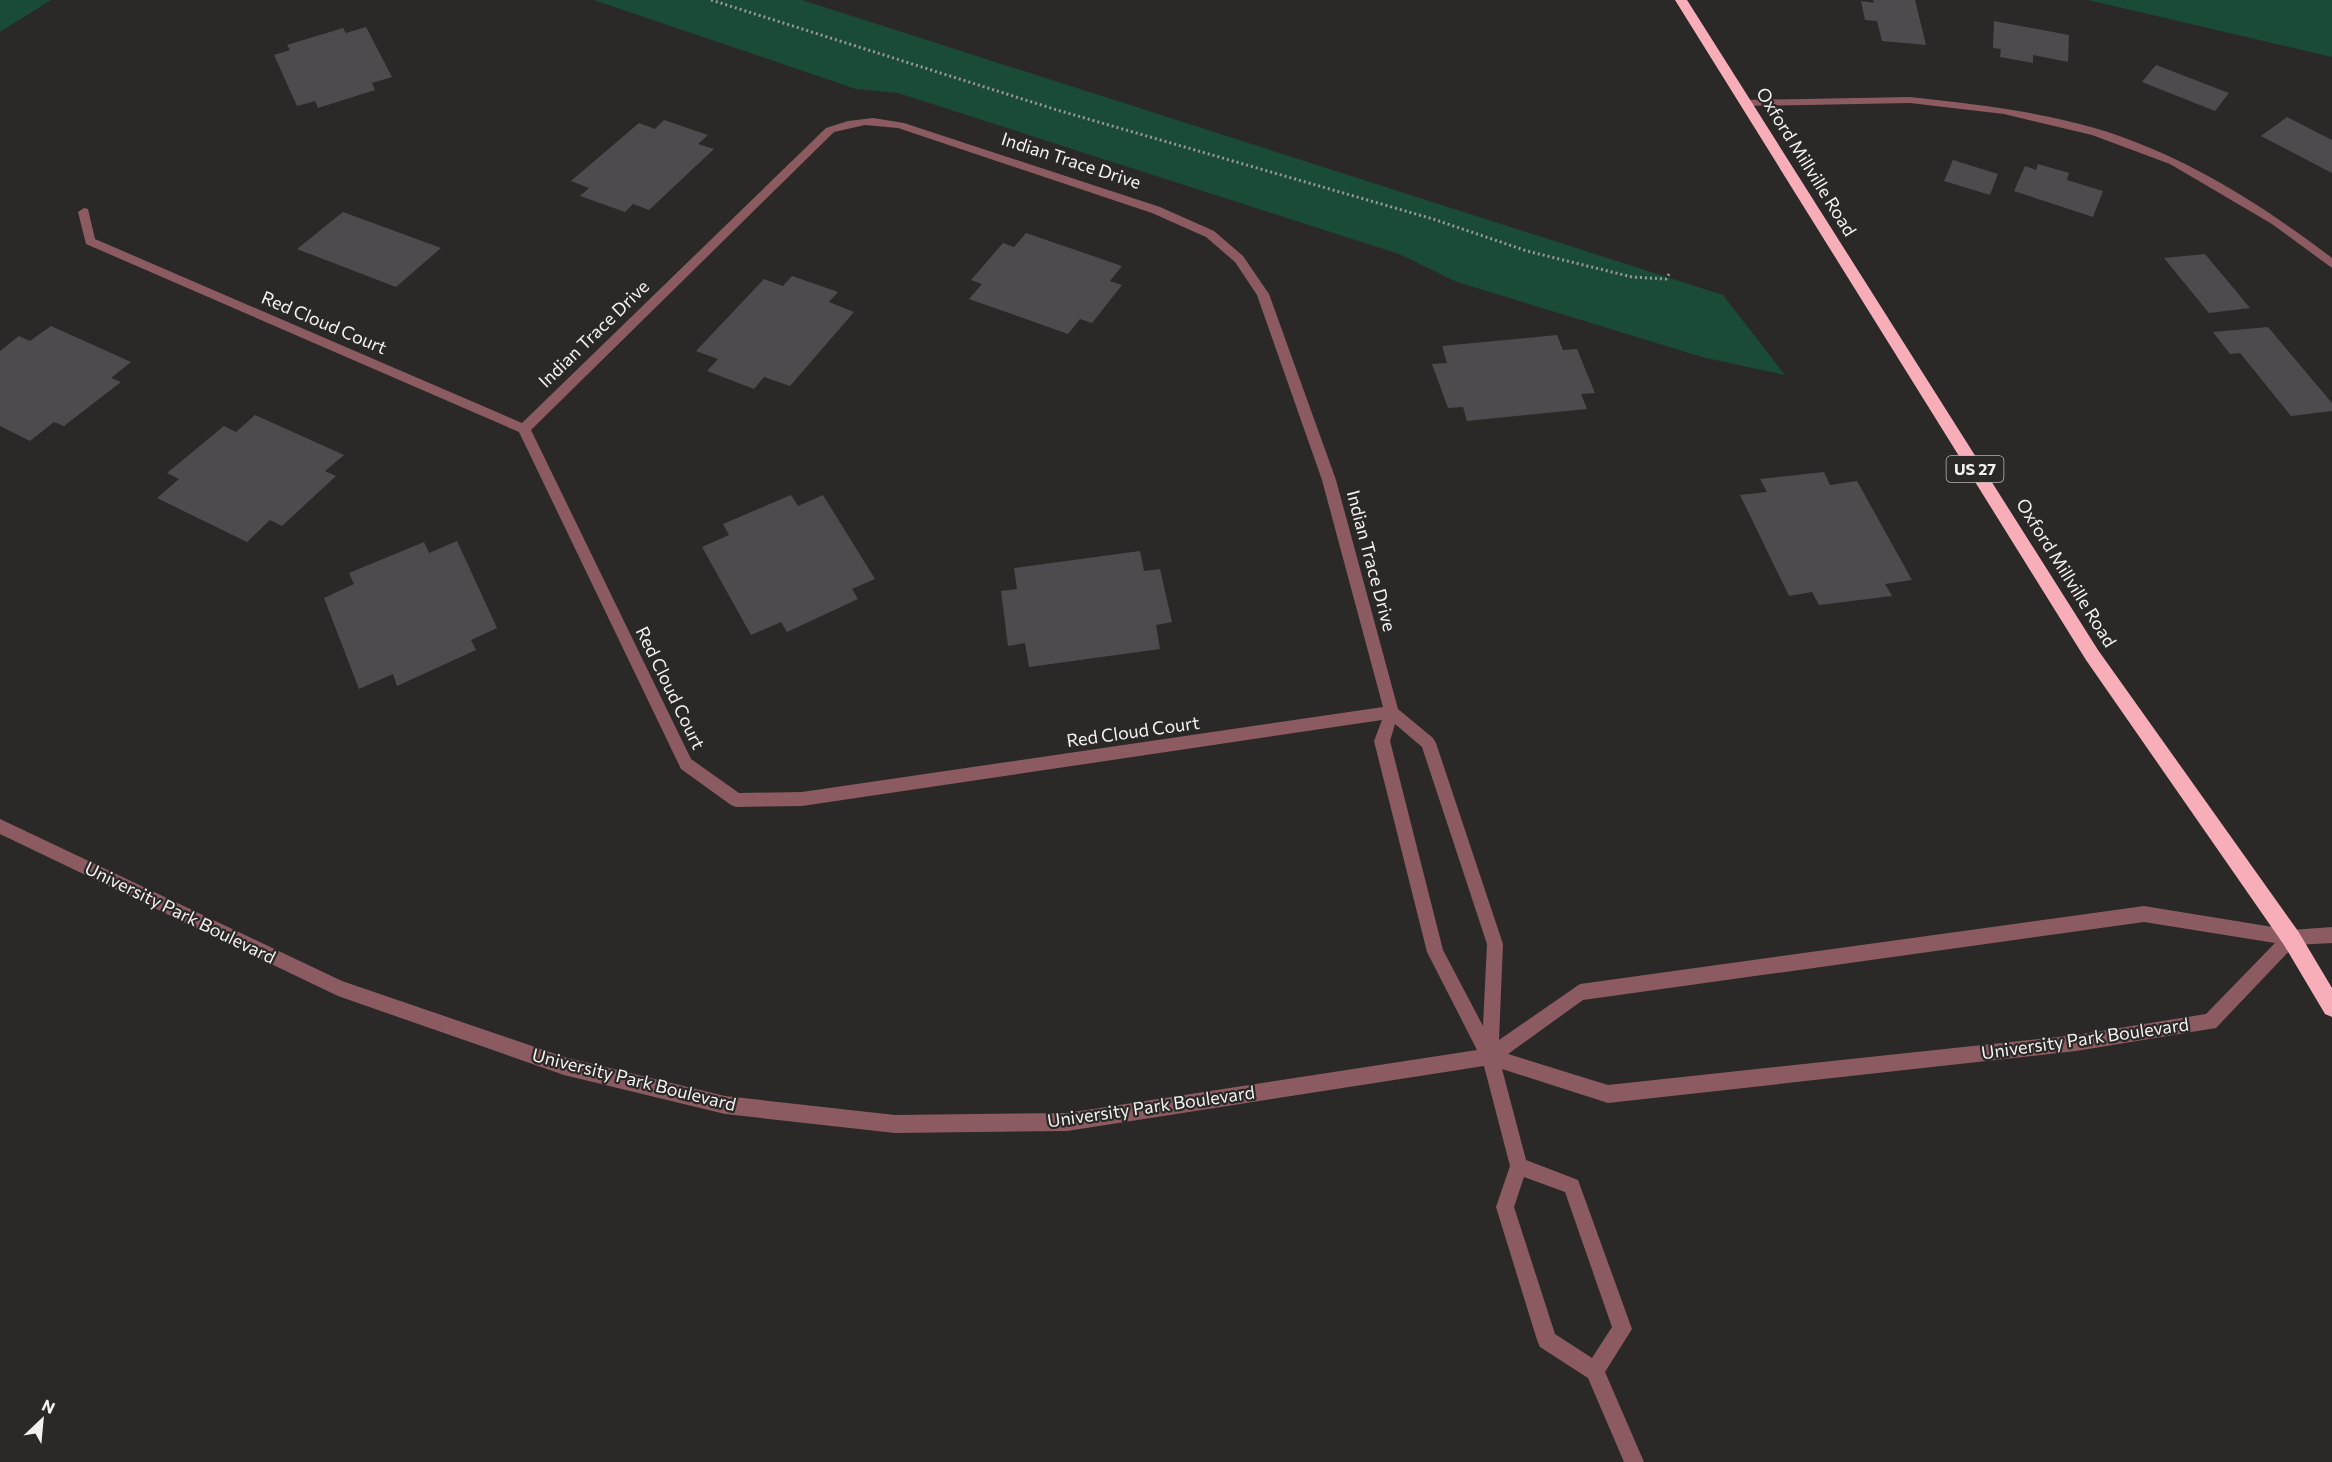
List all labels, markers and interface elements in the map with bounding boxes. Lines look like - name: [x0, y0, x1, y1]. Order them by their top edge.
- street label: Oxford Millville Road: [1752, 83, 1862, 240]
- street label: Indian Trace Drive: [999, 127, 1144, 193]
- street label: Indian Trace Drive: [533, 275, 653, 392]
- street label: Red Cloud Court: [258, 286, 390, 358]
- road number: US 27: [1946, 456, 2004, 482]
- street label: Indian Trace Drive: [1343, 488, 1401, 634]
- street label: Oxford Millville Road: [2012, 494, 2122, 651]
- street label: Red Cloud Court: [632, 622, 710, 753]
- street label: Red Cloud Court: [1065, 711, 1201, 751]
- street label: University Park Boulevard: [81, 856, 279, 968]
- street label: University Park Boulevard: [1980, 1013, 2190, 1063]
- street label: University Park Boulevard: [530, 1043, 739, 1115]
- street label: University Park Boulevard: [1046, 1081, 1256, 1131]
- north arrow: [12, 1390, 72, 1450]
- text: N: [39, 1395, 58, 1417]

